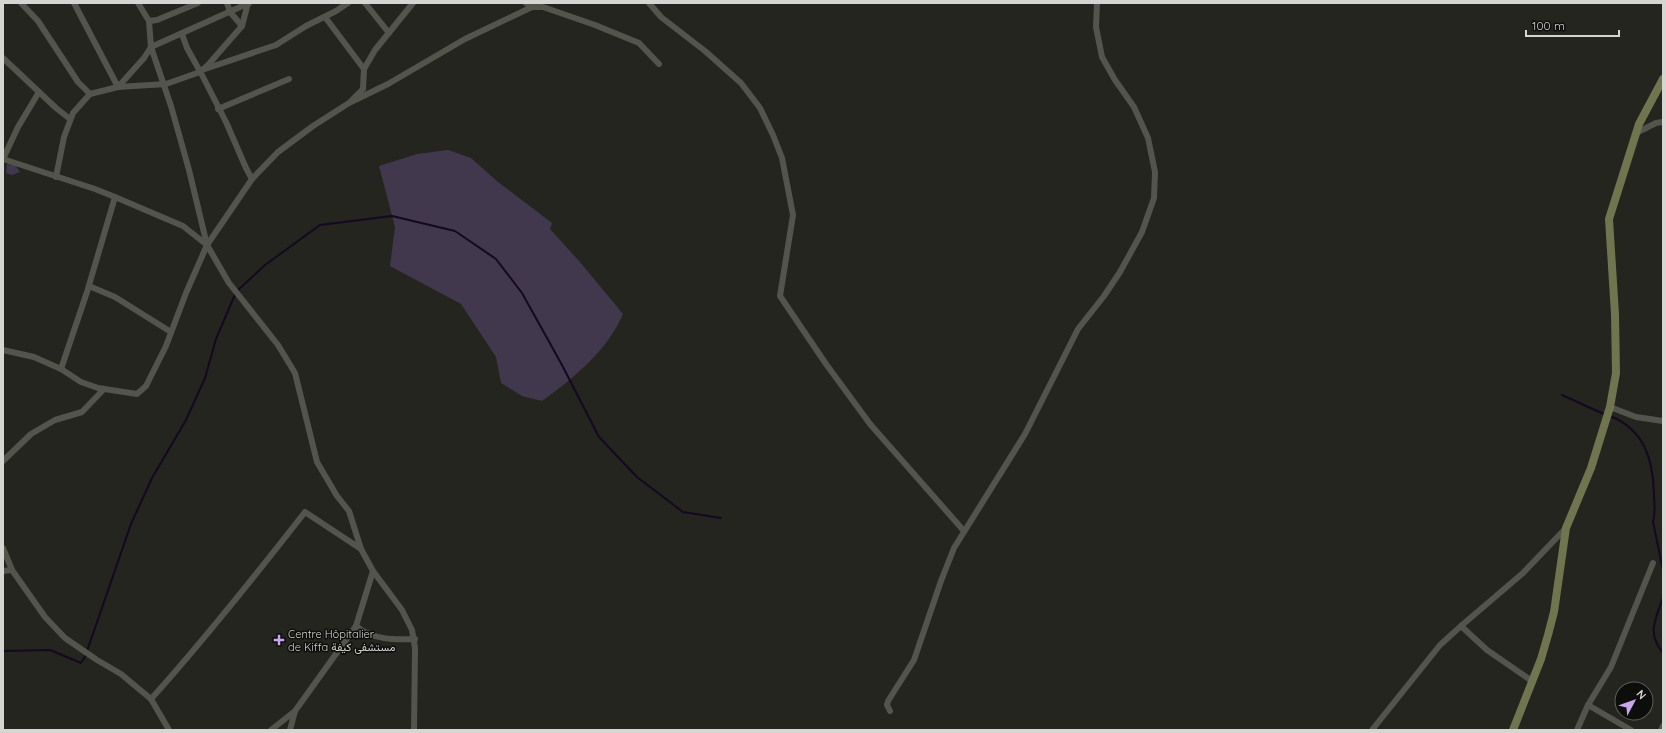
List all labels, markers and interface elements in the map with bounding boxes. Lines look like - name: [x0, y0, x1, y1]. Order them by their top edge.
- scale bar: [1526, 12, 1619, 38]
- text: 100 m: [1532, 18, 1565, 33]
- place label: Centre Hôpitalier de Kiffa مستشفى كيفة: [288, 627, 395, 654]
- marker: Centre Hôpitalier de Kiffa مستشفى كيفة: [273, 634, 285, 646]
- north arrow: [1614, 681, 1654, 721]
- text: N: [1634, 687, 1649, 702]

